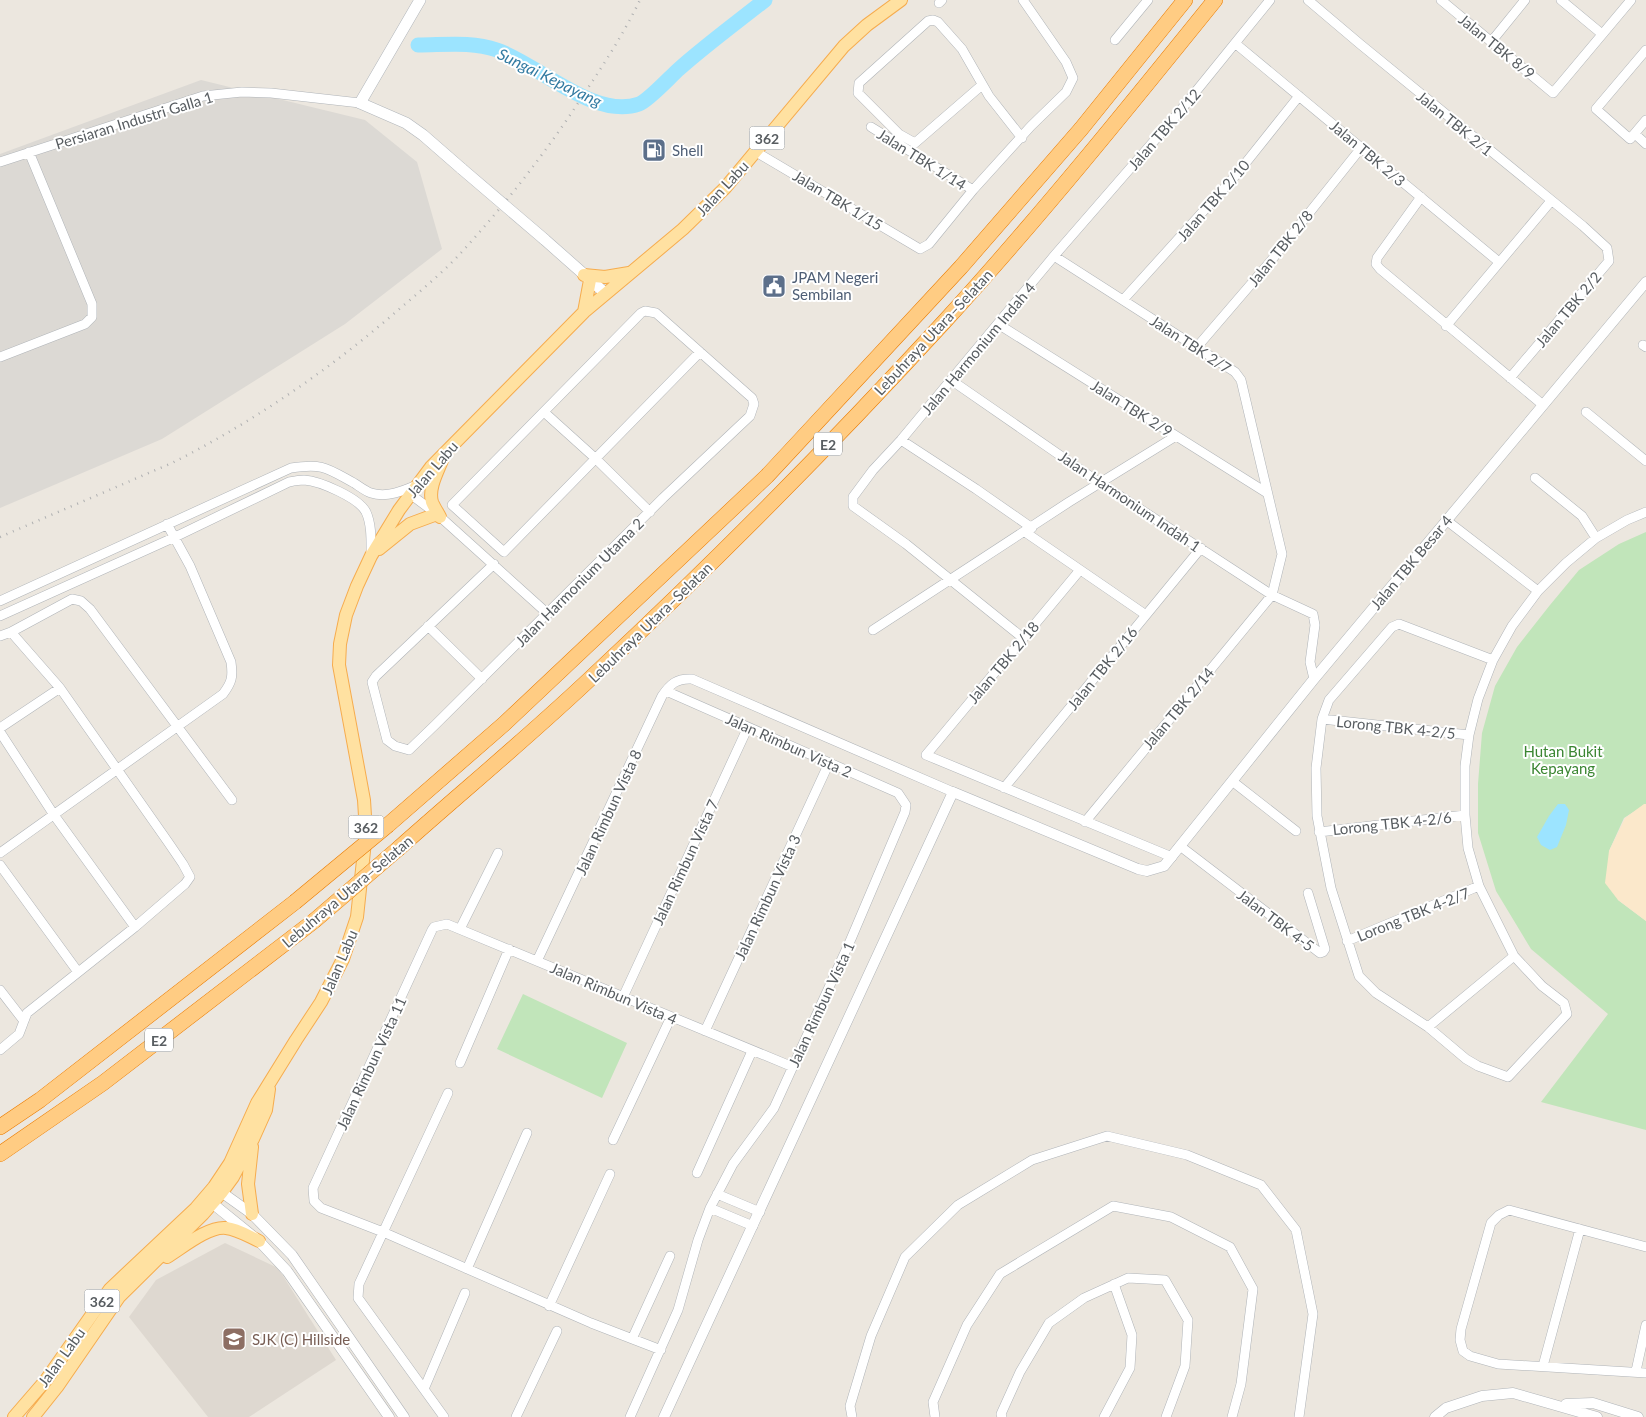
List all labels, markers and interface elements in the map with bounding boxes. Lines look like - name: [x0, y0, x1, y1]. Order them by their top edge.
- street label: Jalan TBK 8/9: [1455, 10, 1539, 82]
- water label: Sungai Kepayang: [495, 44, 605, 110]
- street label: Jalan TBK 2/12: [1124, 85, 1204, 173]
- street label: Persiaran Industri Galla 1: [53, 87, 215, 153]
- street label: Jalan TBK 2/1: [1413, 87, 1497, 159]
- street label: Jalan TBK 2/3: [1327, 116, 1409, 190]
- street label: Jalan TBK 1/14: [874, 124, 970, 194]
- road number: 362: [750, 126, 784, 150]
- fuel station icon: Shell: [641, 137, 667, 163]
- place label: Shell: [672, 141, 703, 159]
- street label: Jalan TBK 2/10: [1173, 156, 1253, 244]
- street label: Jalan Labu: [692, 157, 752, 219]
- street label: Jalan TBK 1/15: [790, 166, 886, 234]
- street label: Jalan TBK 2/8: [1244, 206, 1316, 290]
- street label: Lebuhraya Utara–Selatan: [870, 266, 996, 398]
- place label: JPAM Negeri Sembilan: [792, 268, 878, 303]
- street label: Jalan TBK 2/2: [1531, 268, 1605, 350]
- public building icon: JPAM Negeri Sembilan: [761, 273, 787, 299]
- street label: Jalan Harmonium Indah 4: [917, 278, 1039, 418]
- street label: Jalan TBK 2/7: [1147, 311, 1235, 377]
- street label: Jalan TBK 2/9: [1088, 376, 1176, 440]
- road number: E2: [814, 432, 842, 456]
- street label: Jalan Labu: [403, 437, 461, 501]
- street label: Jalan Harmonium Indah 1: [1056, 447, 1204, 555]
- street label: Jalan TBK Besar 4: [1366, 511, 1456, 613]
- street label: Jalan Harmonium Utama 2: [511, 514, 647, 650]
- street label: Lebuhraya Utara–Selatan: [584, 558, 716, 686]
- street label: Jalan TBK 2/18: [963, 617, 1043, 707]
- street label: Jalan TBK 2/16: [1063, 623, 1141, 713]
- street label: Jalan TBK 2/14: [1138, 663, 1218, 753]
- street label: Jalan Rimbun Vista 2: [723, 709, 855, 781]
- street label: Lorong TBK 4-2/5: [1336, 712, 1456, 742]
- park label: Hutan Bukit Kepayang: [1523, 742, 1603, 777]
- street label: Jalan Rimbun Vista 8: [571, 747, 645, 877]
- street label: Jalan Rimbun Vista 7: [648, 796, 722, 927]
- street label: Lorong TBK 4-2/6: [1332, 808, 1453, 838]
- road number: 362: [348, 816, 384, 839]
- street label: Lebuhraya Utara–Selatan: [278, 831, 416, 951]
- street label: Jalan Rimbun Vista 3: [730, 832, 804, 962]
- street label: Lorong TBK 4-2/7: [1354, 883, 1472, 945]
- street label: Jalan TBK 4-5: [1234, 885, 1318, 955]
- street label: Jalan Labu: [317, 927, 361, 997]
- street label: Jalan Rimbun Vista 1: [784, 939, 858, 1069]
- street label: Jalan Rimbun Vista 4: [548, 958, 680, 1028]
- street label: Jalan Rimbun Vista 11: [332, 994, 410, 1132]
- road number: E2: [145, 1028, 173, 1052]
- road number: 362: [84, 1290, 120, 1312]
- street label: Jalan Labu: [34, 1324, 88, 1390]
- school or university icon: SJK (C) Hillside: [221, 1326, 247, 1352]
- place label: SJK (C) Hillside: [252, 1330, 350, 1348]

